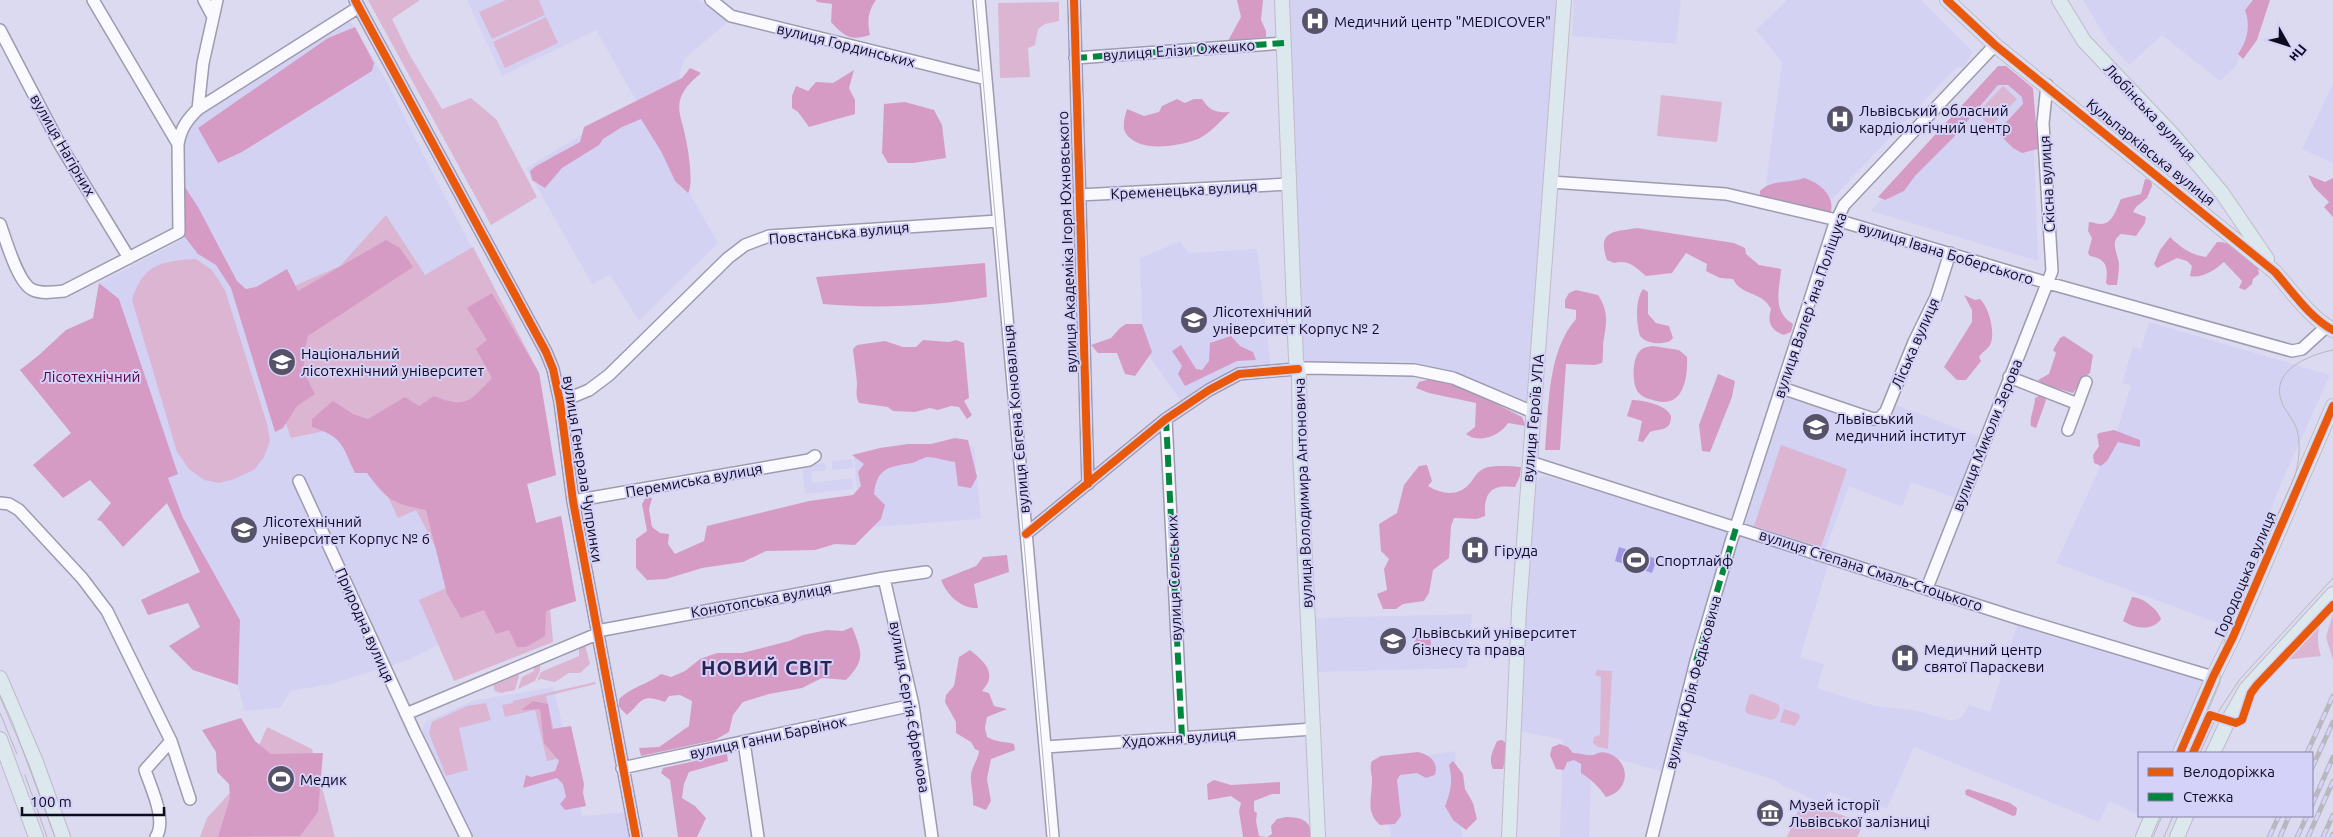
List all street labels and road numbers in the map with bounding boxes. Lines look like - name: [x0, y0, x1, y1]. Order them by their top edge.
- street label: вулиця Гординських: [775, 20, 917, 71]
- street label: вулиця Елізи Ожешко: [1102, 36, 1256, 64]
- street label: Любінська вулиця: [2101, 60, 2199, 164]
- street label: вулиця Нагірних: [27, 91, 99, 199]
- street label: Кульпарківська вулиця: [2083, 95, 2219, 209]
- street label: вулиця Академіка Ігоря Юхновського: [1054, 111, 1080, 373]
- street label: Скісна вулиця: [2036, 135, 2058, 233]
- street label: Кременецька вулиця: [1110, 178, 1258, 202]
- street label: вулиця Валерʼяна Поліщука: [1770, 210, 1850, 400]
- street label: Повстанська вулиця: [768, 218, 910, 248]
- street label: вулиця Івана Боберського: [1856, 218, 2036, 288]
- street label: Ліська вулиця: [1887, 295, 1943, 391]
- street label: вулиця Євгена Коновальця: [999, 324, 1033, 514]
- street label: вулиця Героїв УПА: [1519, 353, 1547, 483]
- street label: вулиця Миколи Зерова: [1949, 356, 2025, 514]
- street label: вулиця Генерала Чупринки: [560, 374, 606, 564]
- street label: вулиця Володимира Антоновича: [1290, 377, 1316, 609]
- street label: Перемиська вулиця: [624, 460, 764, 500]
- street label: Городоцька вулиця: [2211, 509, 2279, 639]
- street label: вулиця Сельських: [1163, 514, 1185, 641]
- street label: вулиця Степана Смаль-Стоцького: [1757, 526, 1985, 614]
- street label: Природна вулиця: [332, 565, 398, 685]
- street label: Конотопська вулиця: [689, 579, 833, 621]
- street label: вулиця Юрія Федьковича: [1662, 593, 1724, 771]
- street label: вулиця Сергія Єфремова: [887, 620, 933, 794]
- street label: вулиця Ганни Барвінок: [688, 712, 848, 762]
- street label: Художня вулиця: [1121, 726, 1237, 750]

